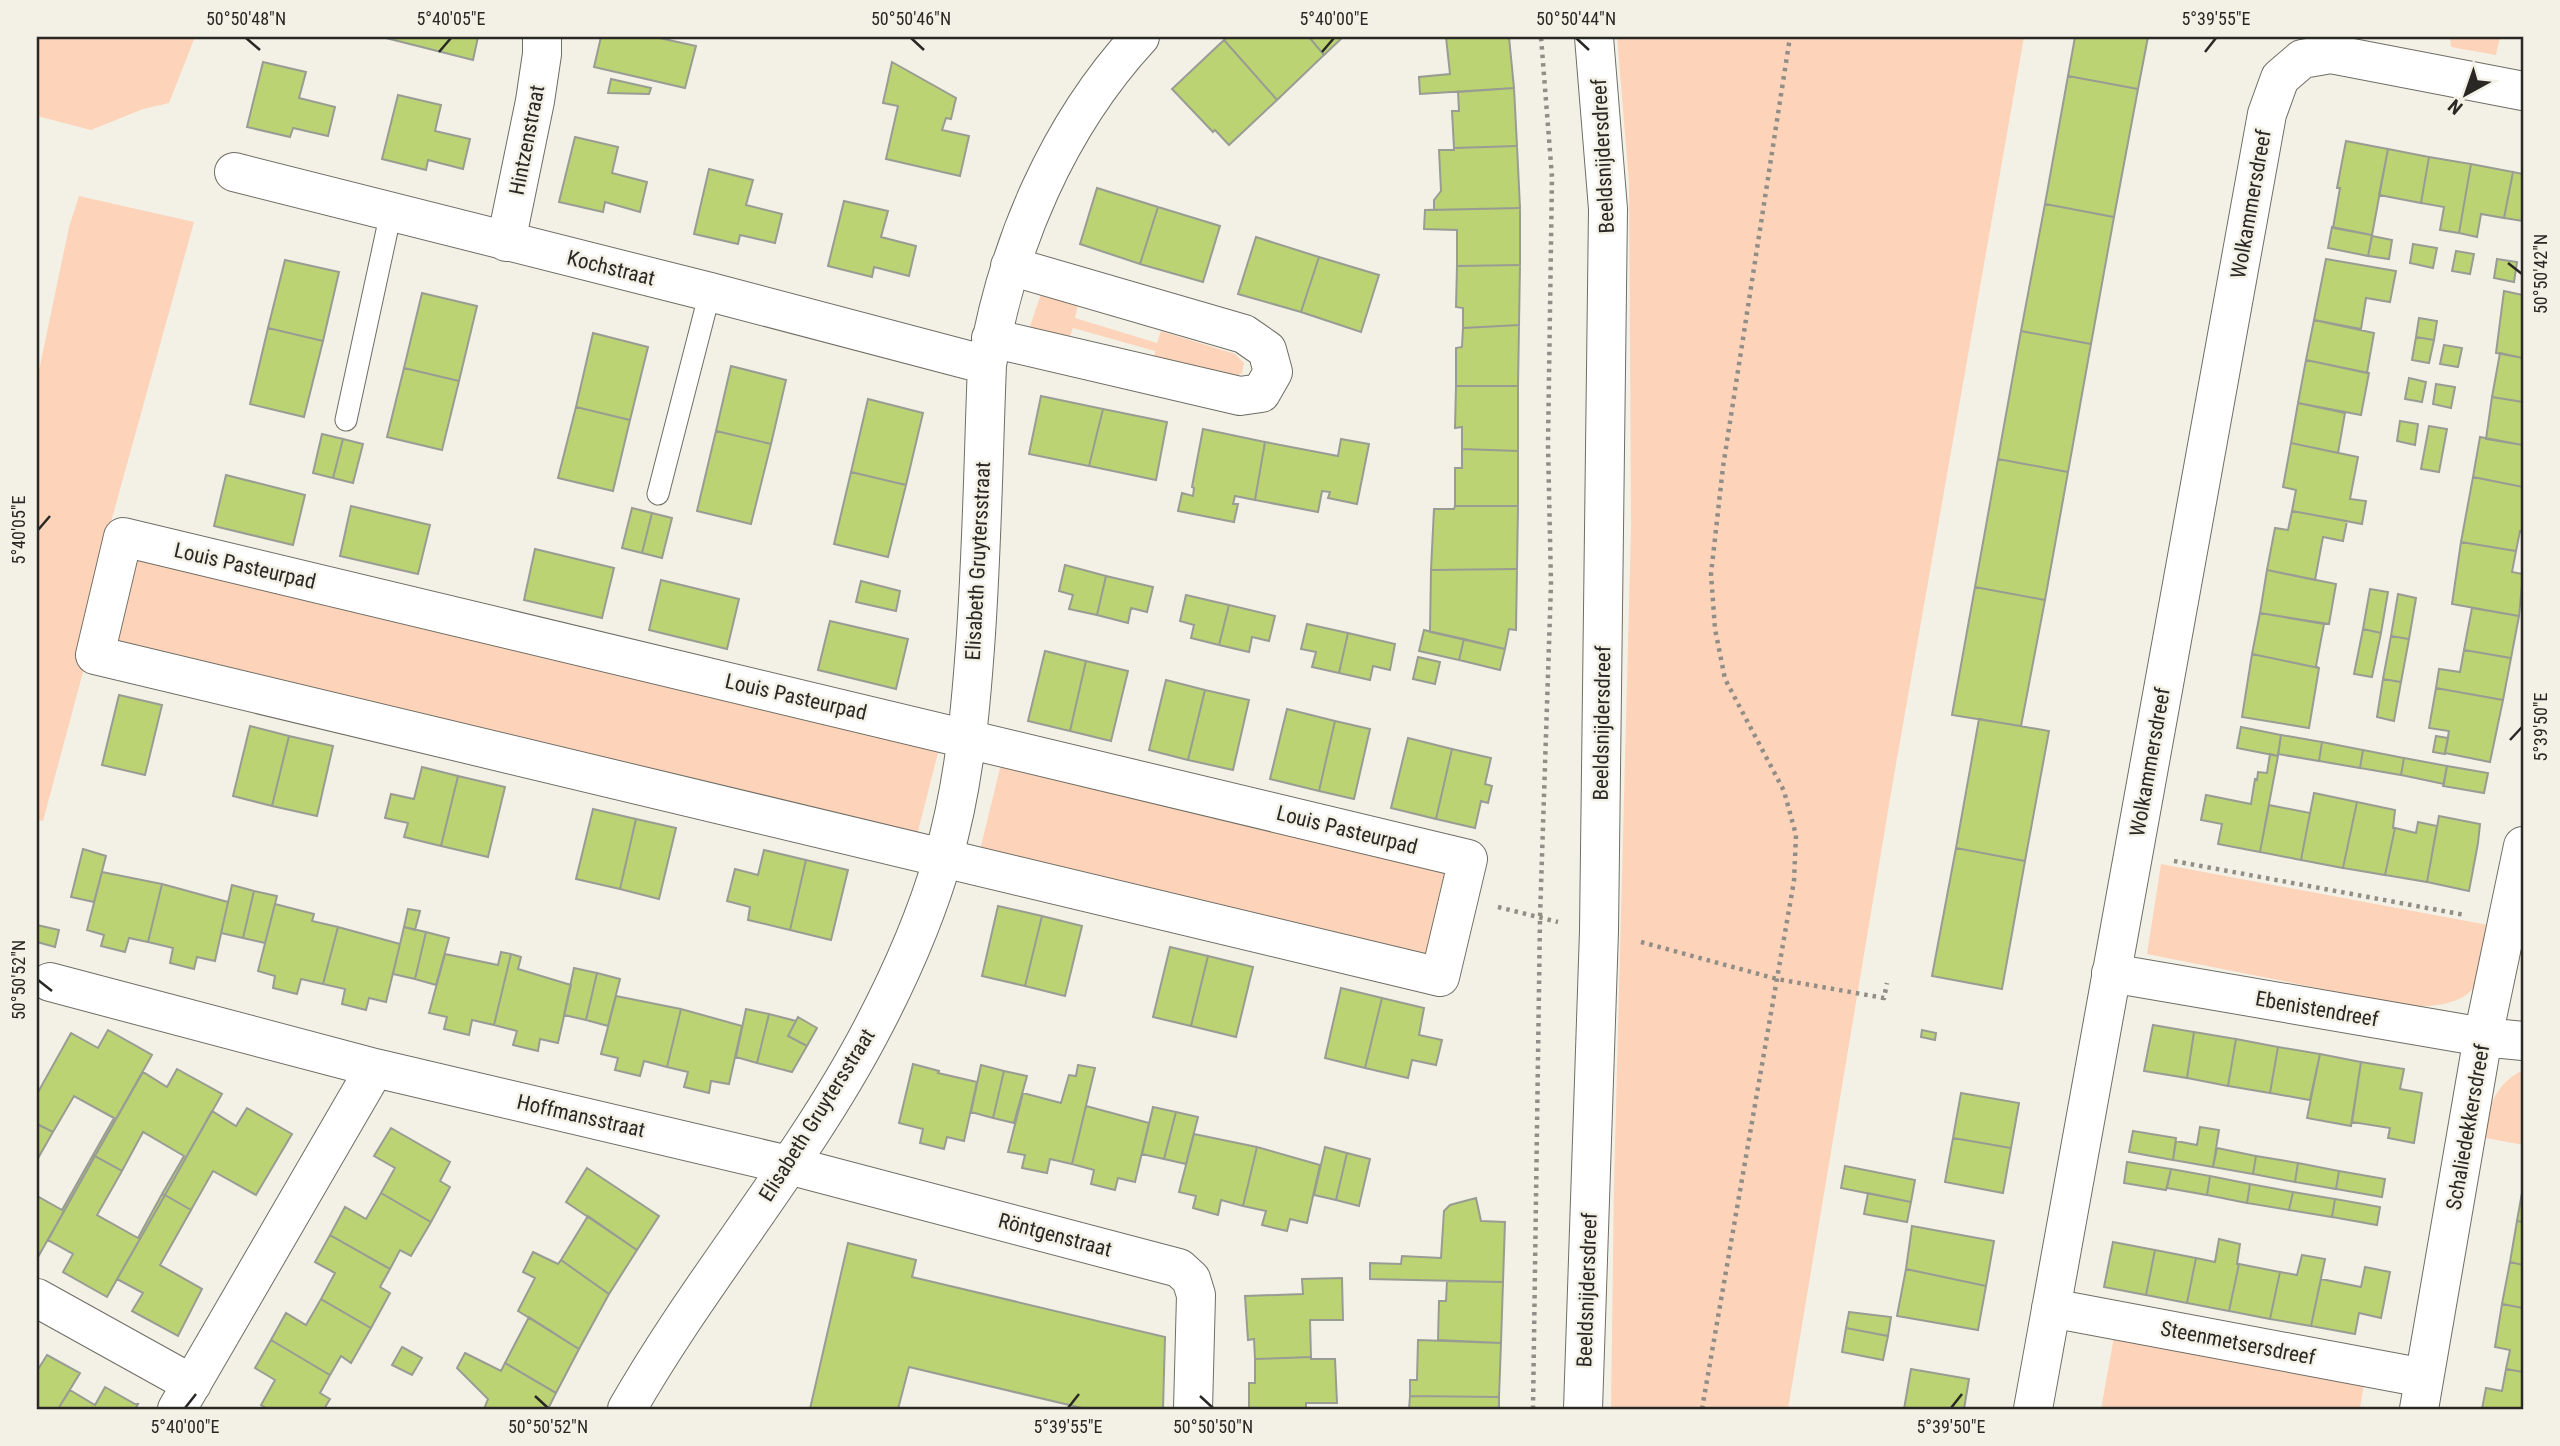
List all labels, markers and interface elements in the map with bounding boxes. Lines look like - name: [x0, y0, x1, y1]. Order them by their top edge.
- text: 50°50'48"N: [206, 8, 286, 29]
- text: 5°40'05"E: [416, 8, 486, 29]
- text: 50°50'46"N: [871, 8, 951, 29]
- text: 5°40'00"E: [1299, 8, 1369, 29]
- text: 50°50'44"N: [1536, 8, 1616, 29]
- text: 5°39'55"E: [2181, 8, 2251, 29]
- north arrow: [2430, 60, 2500, 130]
- street label: Beeldsnijdersdreef: [1587, 78, 1619, 234]
- street label: Hintzenstraat: [505, 83, 549, 197]
- text: N: [2444, 94, 2467, 119]
- street label: Wolkammersdreef: [2226, 127, 2276, 280]
- text: 50°50'42"N: [2530, 234, 2551, 314]
- street label: Kochstraat: [565, 246, 657, 290]
- street label: Elisabeth Gruytersstraat: [961, 461, 995, 661]
- text: 5°40'05"E: [8, 495, 29, 565]
- street label: Louis Pasteurpad: [172, 538, 318, 594]
- street label: Beeldsnijdersdreef: [1589, 645, 1615, 801]
- street label: Louis Pasteurpad: [723, 669, 869, 725]
- street label: Wolkammersdreef: [2125, 685, 2175, 838]
- text: 5°39'50"E: [2530, 692, 2551, 762]
- street label: Louis Pasteurpad: [1274, 801, 1420, 859]
- text: 50°50'52"N: [8, 940, 29, 1020]
- street label: Ebenistendreef: [2254, 986, 2381, 1032]
- street label: Elisabeth Gruytersstraat: [754, 1024, 880, 1206]
- street label: Schaliedekkersdreef: [2442, 1042, 2494, 1212]
- street label: Hoffmansstraat: [515, 1090, 647, 1142]
- street label: Röntgenstraat: [996, 1208, 1114, 1262]
- street label: Beeldsnijdersdreef: [1572, 1212, 1602, 1368]
- street label: Steenmetsersdreef: [2159, 1316, 2318, 1370]
- text: 5°40'00"E: [150, 1416, 220, 1437]
- text: 50°50'52"N: [508, 1416, 588, 1437]
- text: 5°39'55"E: [1033, 1416, 1103, 1437]
- text: 50°50'50"N: [1173, 1416, 1253, 1437]
- text: 5°39'50"E: [1916, 1416, 1986, 1437]

